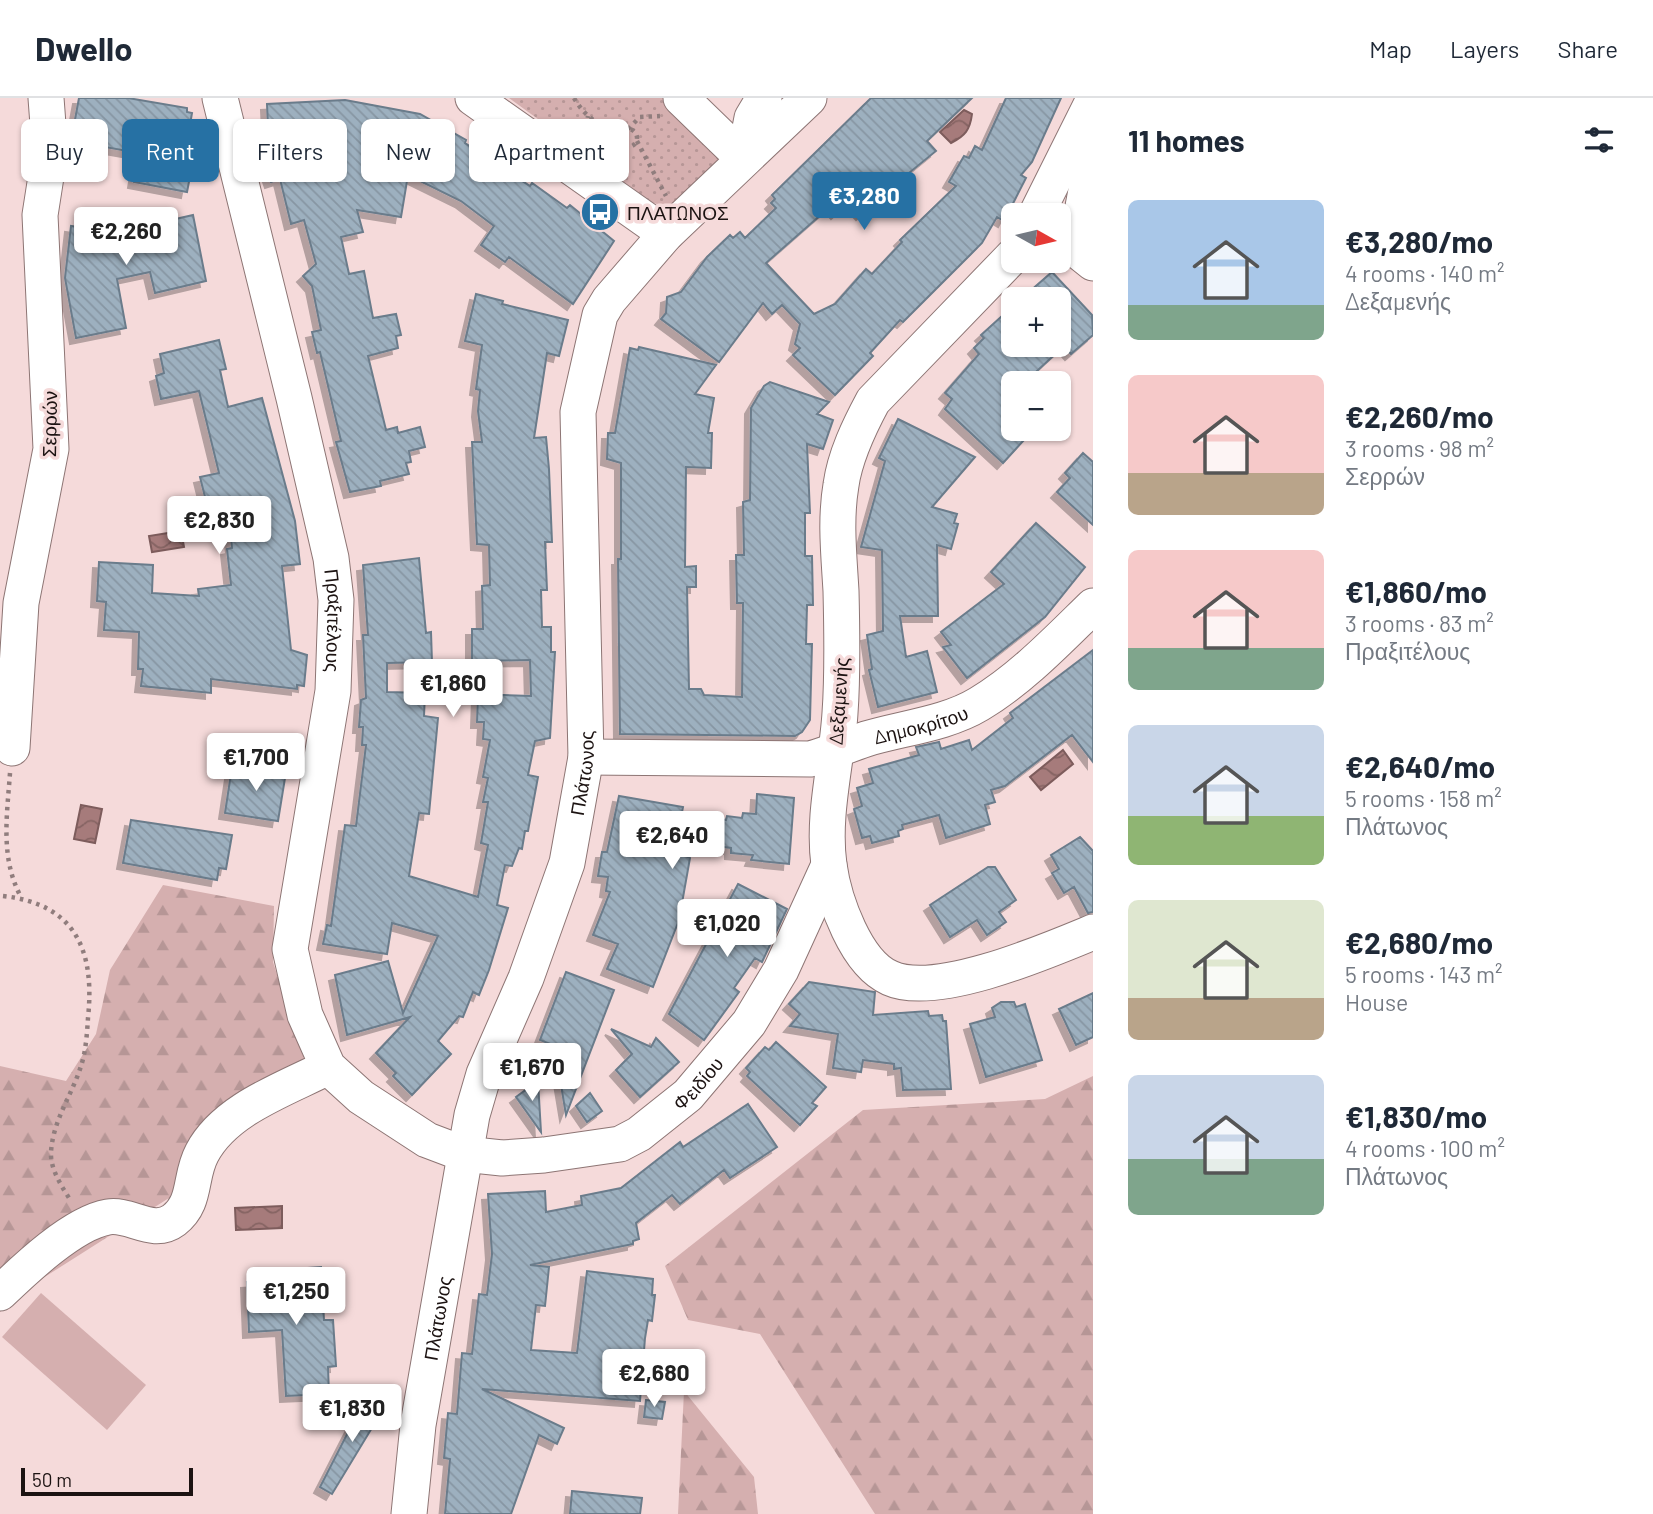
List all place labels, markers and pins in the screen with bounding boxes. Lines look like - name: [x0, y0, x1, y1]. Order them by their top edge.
- pin: €3,280: [807, 172, 921, 232]
- bus stop icon: ΠΛΑΤΩΝΟΣ: [579, 191, 621, 233]
- place label: ΠΛΑΤΩΝΟΣ: [627, 201, 729, 224]
- pin: €2,260: [69, 208, 183, 267]
- pin: €2,830: [162, 496, 276, 556]
- pin: €1,860: [396, 660, 510, 719]
- pin: €1,700: [199, 734, 313, 793]
- pin: €2,640: [615, 812, 729, 871]
- pin: €1,020: [670, 900, 784, 959]
- pin: €1,670: [475, 1044, 589, 1103]
- pin: €1,250: [239, 1268, 353, 1327]
- pin: €2,680: [597, 1350, 711, 1409]
- pin: €1,830: [295, 1384, 409, 1444]

